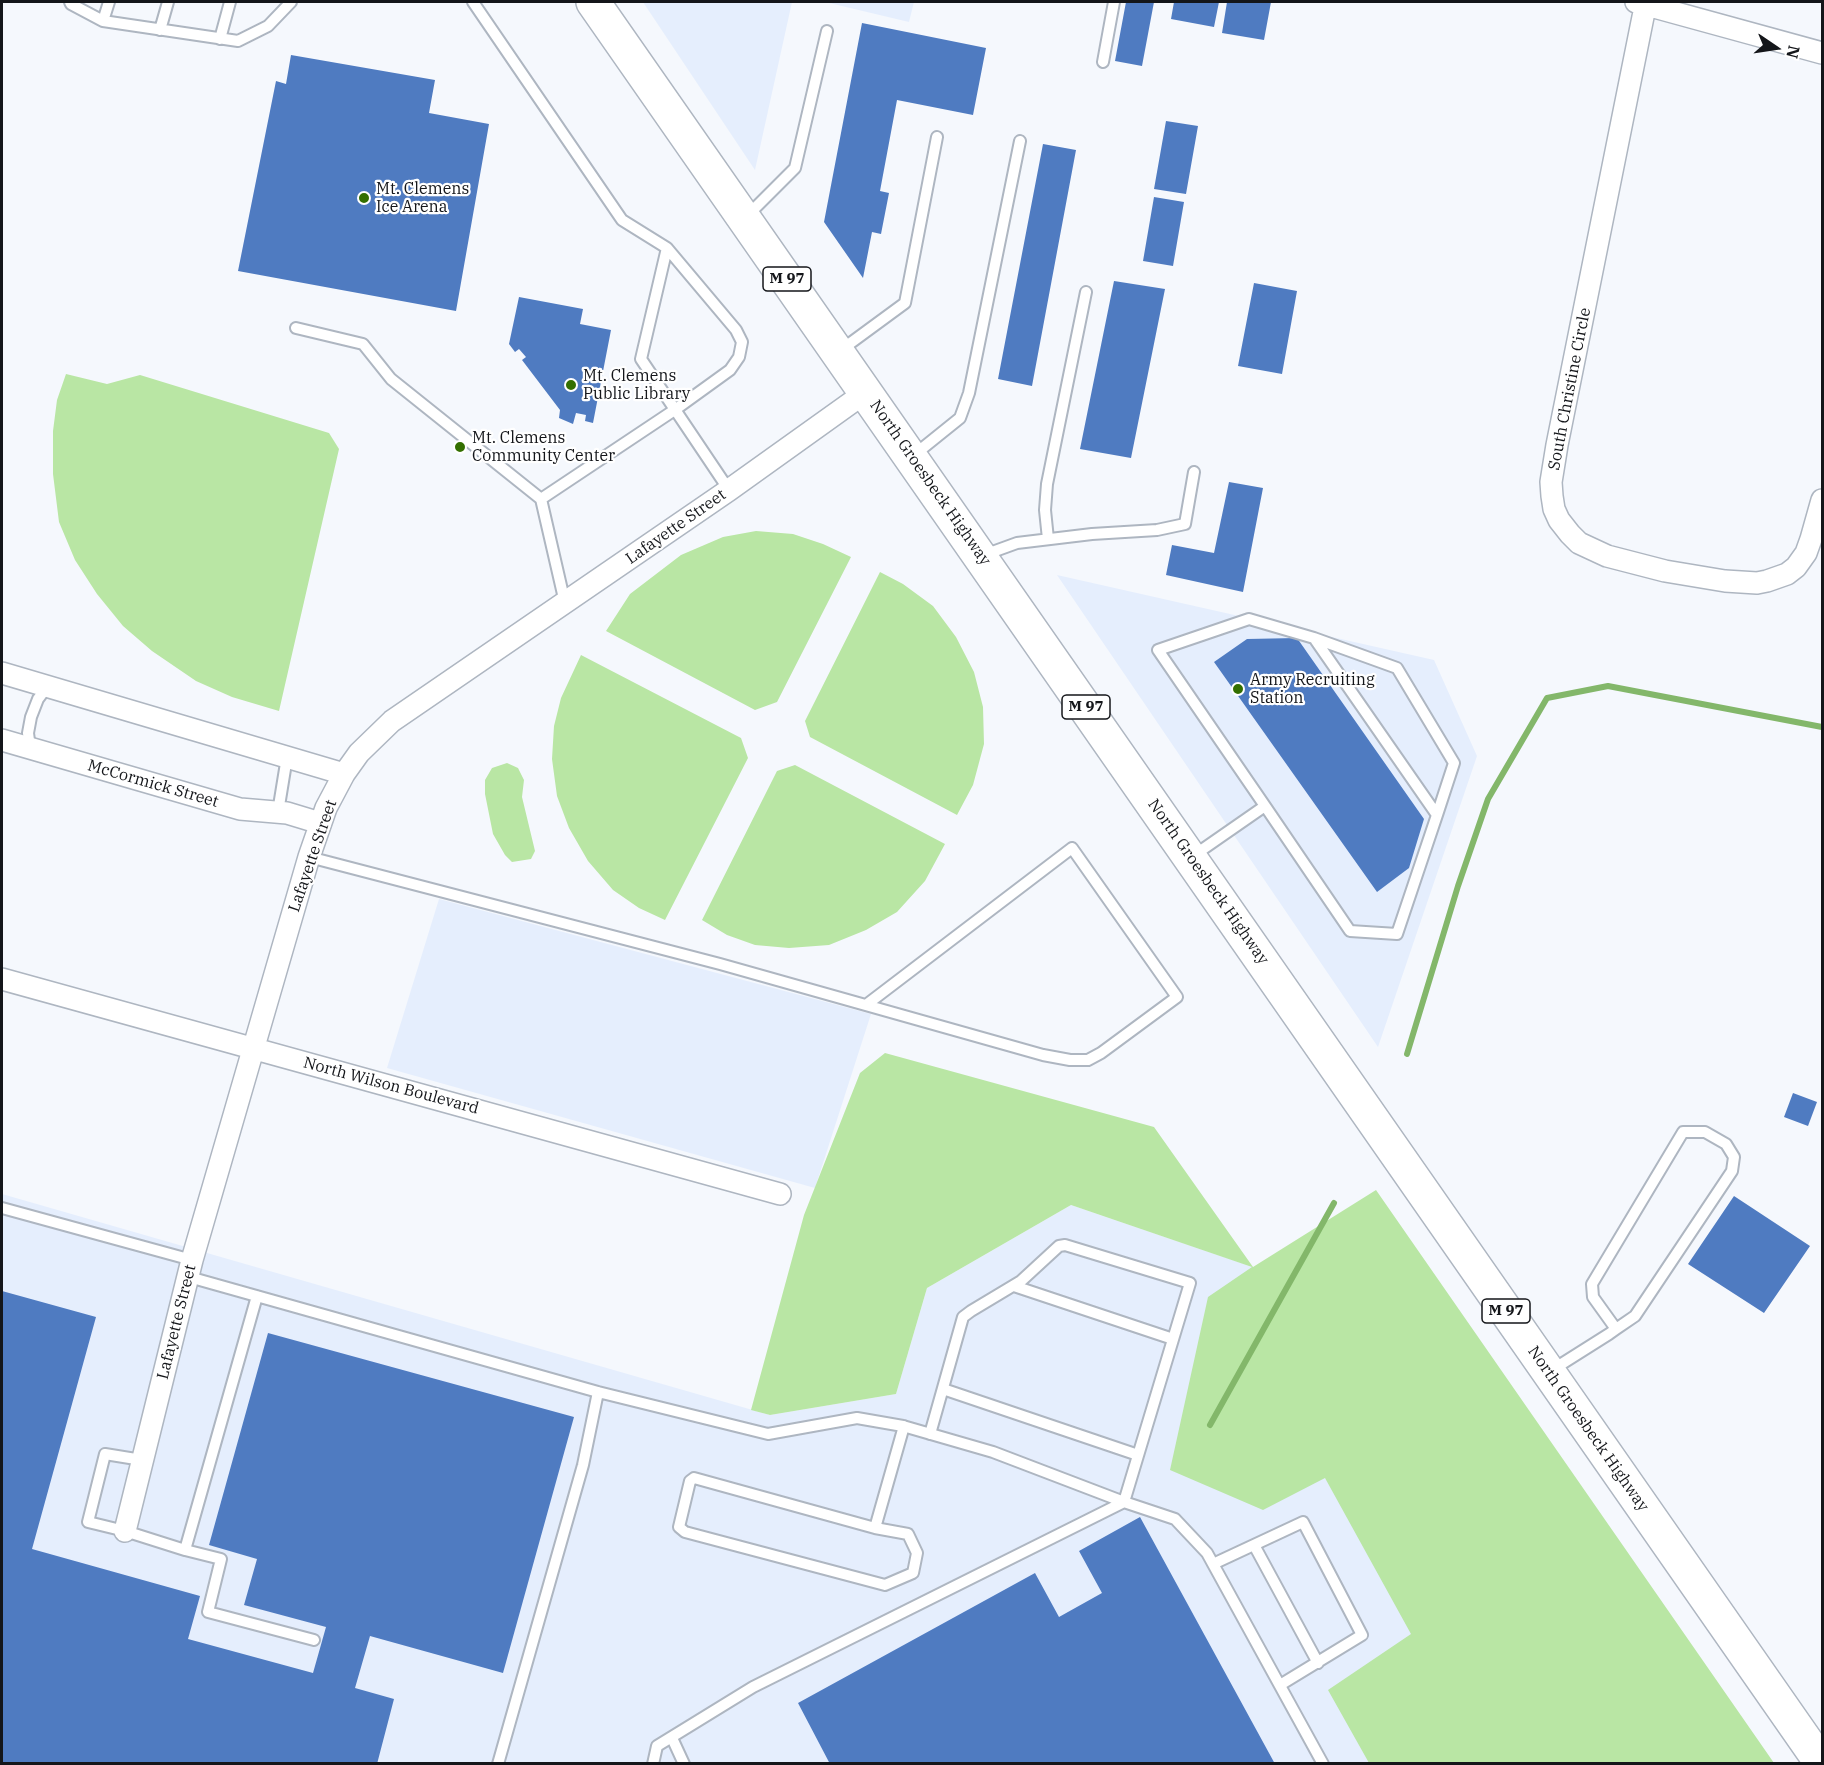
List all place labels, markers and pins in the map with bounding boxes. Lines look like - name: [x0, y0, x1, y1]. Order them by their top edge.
- place label: Mt. Clemens Ice Arena: [376, 179, 469, 217]
- marker: Mt. Clemens Ice Arena: [357, 191, 371, 205]
- place label: Mt. Clemens Public Library: [583, 366, 690, 404]
- marker: Mt. Clemens Public Library: [564, 378, 578, 392]
- place label: Mt. Clemens Community Center: [472, 428, 615, 466]
- marker: Mt. Clemens Community Center: [453, 440, 467, 454]
- place label: Army Recruiting Station: [1250, 670, 1375, 708]
- marker: Army Recruiting Station: [1231, 682, 1245, 696]

